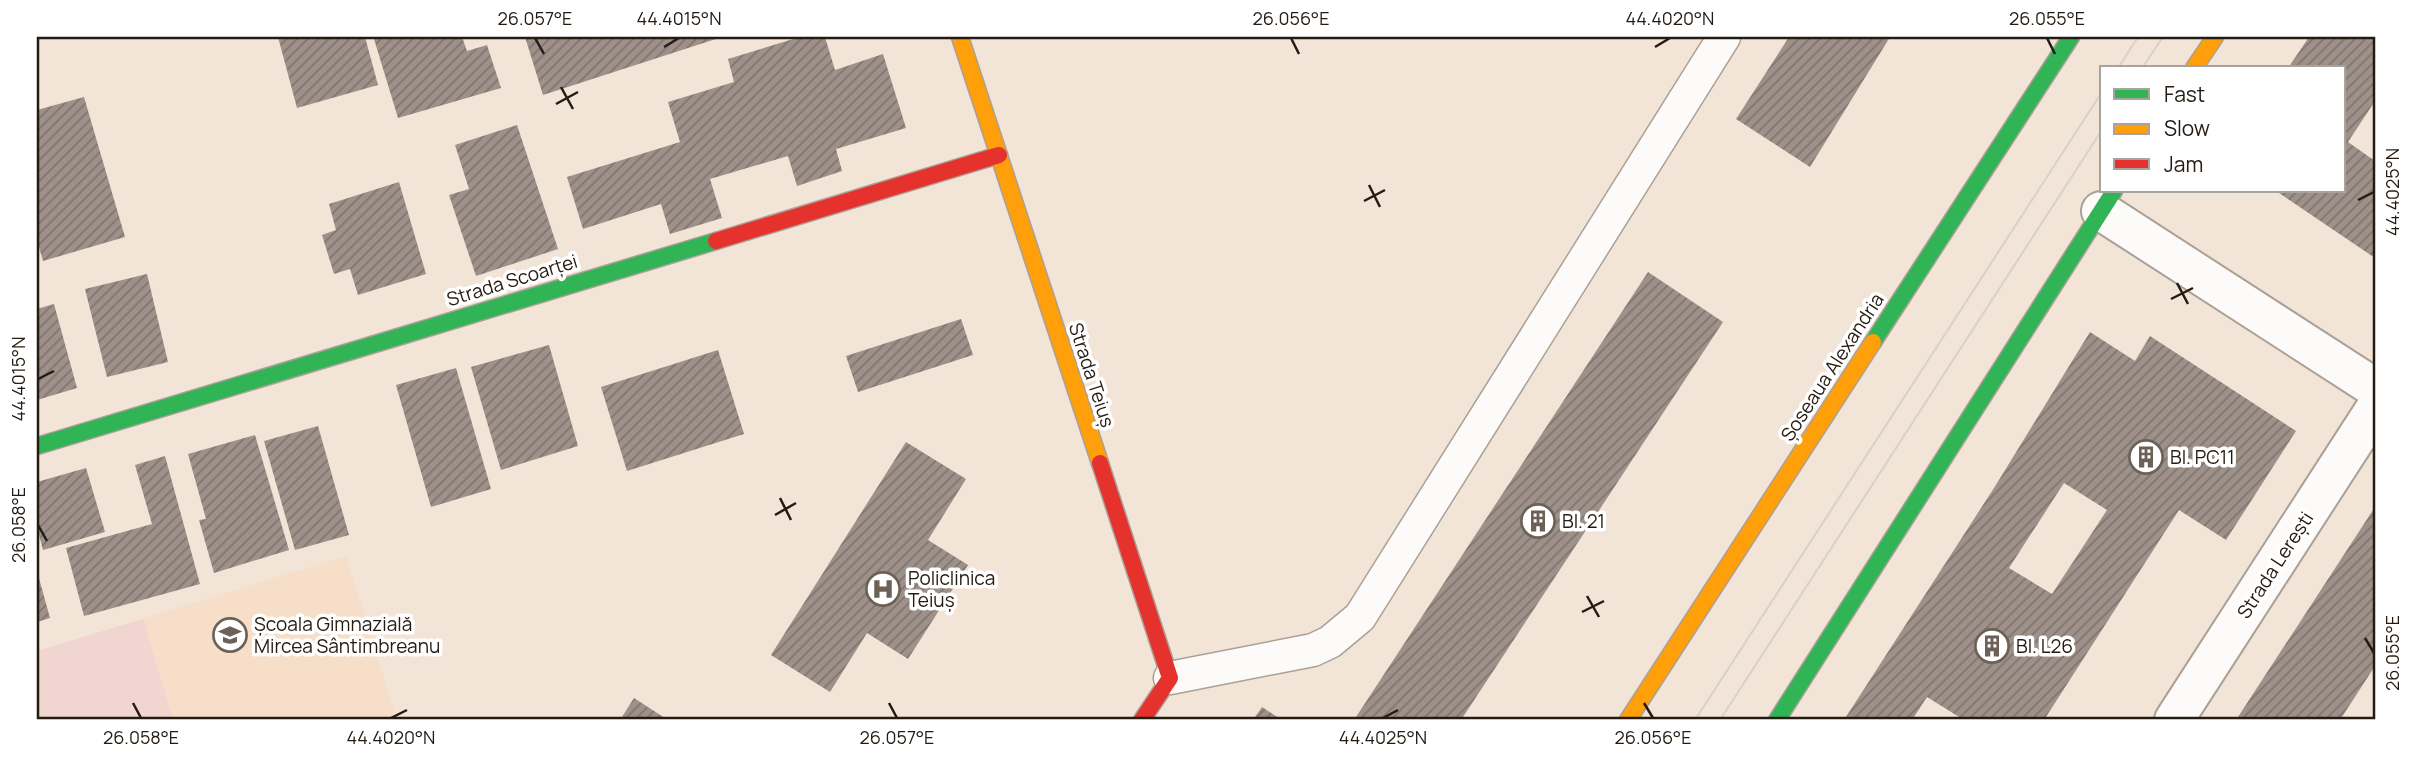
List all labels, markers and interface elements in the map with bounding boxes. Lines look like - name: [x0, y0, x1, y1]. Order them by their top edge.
- text: 26.057°E: [498, 6, 572, 30]
- text: 44.4015°N: [636, 6, 722, 30]
- text: 26.056°E: [1253, 6, 1329, 30]
- text: 44.4020°N: [1626, 6, 1714, 30]
- text: 26.055°E: [2009, 6, 2085, 30]
- legend: [2100, 66, 2346, 192]
- text: Fast: [2164, 80, 2205, 108]
- text: Slow: [2164, 114, 2210, 142]
- text: 44.4025°N: [2380, 148, 2404, 236]
- text: Jam: [2164, 150, 2203, 178]
- street label: Strada Scoarței: [443, 248, 581, 312]
- street label: Șoseaua Alexandria: [1774, 288, 1890, 446]
- street label: Strada Teiuș: [1063, 319, 1121, 431]
- text: 44.4015°N: [6, 336, 30, 422]
- building icon: Bl. PC11: [2127, 438, 2165, 476]
- place label: Bl. PC11: [2170, 444, 2235, 470]
- text: 26.058°E: [6, 487, 30, 563]
- building icon: Bl. 21: [1519, 502, 1557, 540]
- street label: Strada Lerești: [2231, 507, 2319, 623]
- place label: Bl. 21: [1562, 508, 1605, 534]
- place label: Policlinica Teiuș: [908, 565, 995, 613]
- hospital icon: Policlinica Teiuș: [864, 570, 902, 608]
- place label: Școala Gimnazială Mircea Sântimbreanu: [254, 611, 440, 659]
- text: 26.055°E: [2380, 615, 2404, 691]
- school or university icon: Școala Gimnazială Mircea Sântimbreanu: [211, 616, 249, 654]
- building icon: Bl. L26: [1973, 627, 2011, 665]
- place label: Bl. L26: [2016, 633, 2073, 659]
- text: 26.058°E: [103, 725, 179, 749]
- text: 44.4020°N: [347, 725, 435, 749]
- text: 26.057°E: [860, 725, 934, 749]
- text: 44.4025°N: [1339, 725, 1427, 749]
- text: 26.056°E: [1615, 725, 1691, 749]

